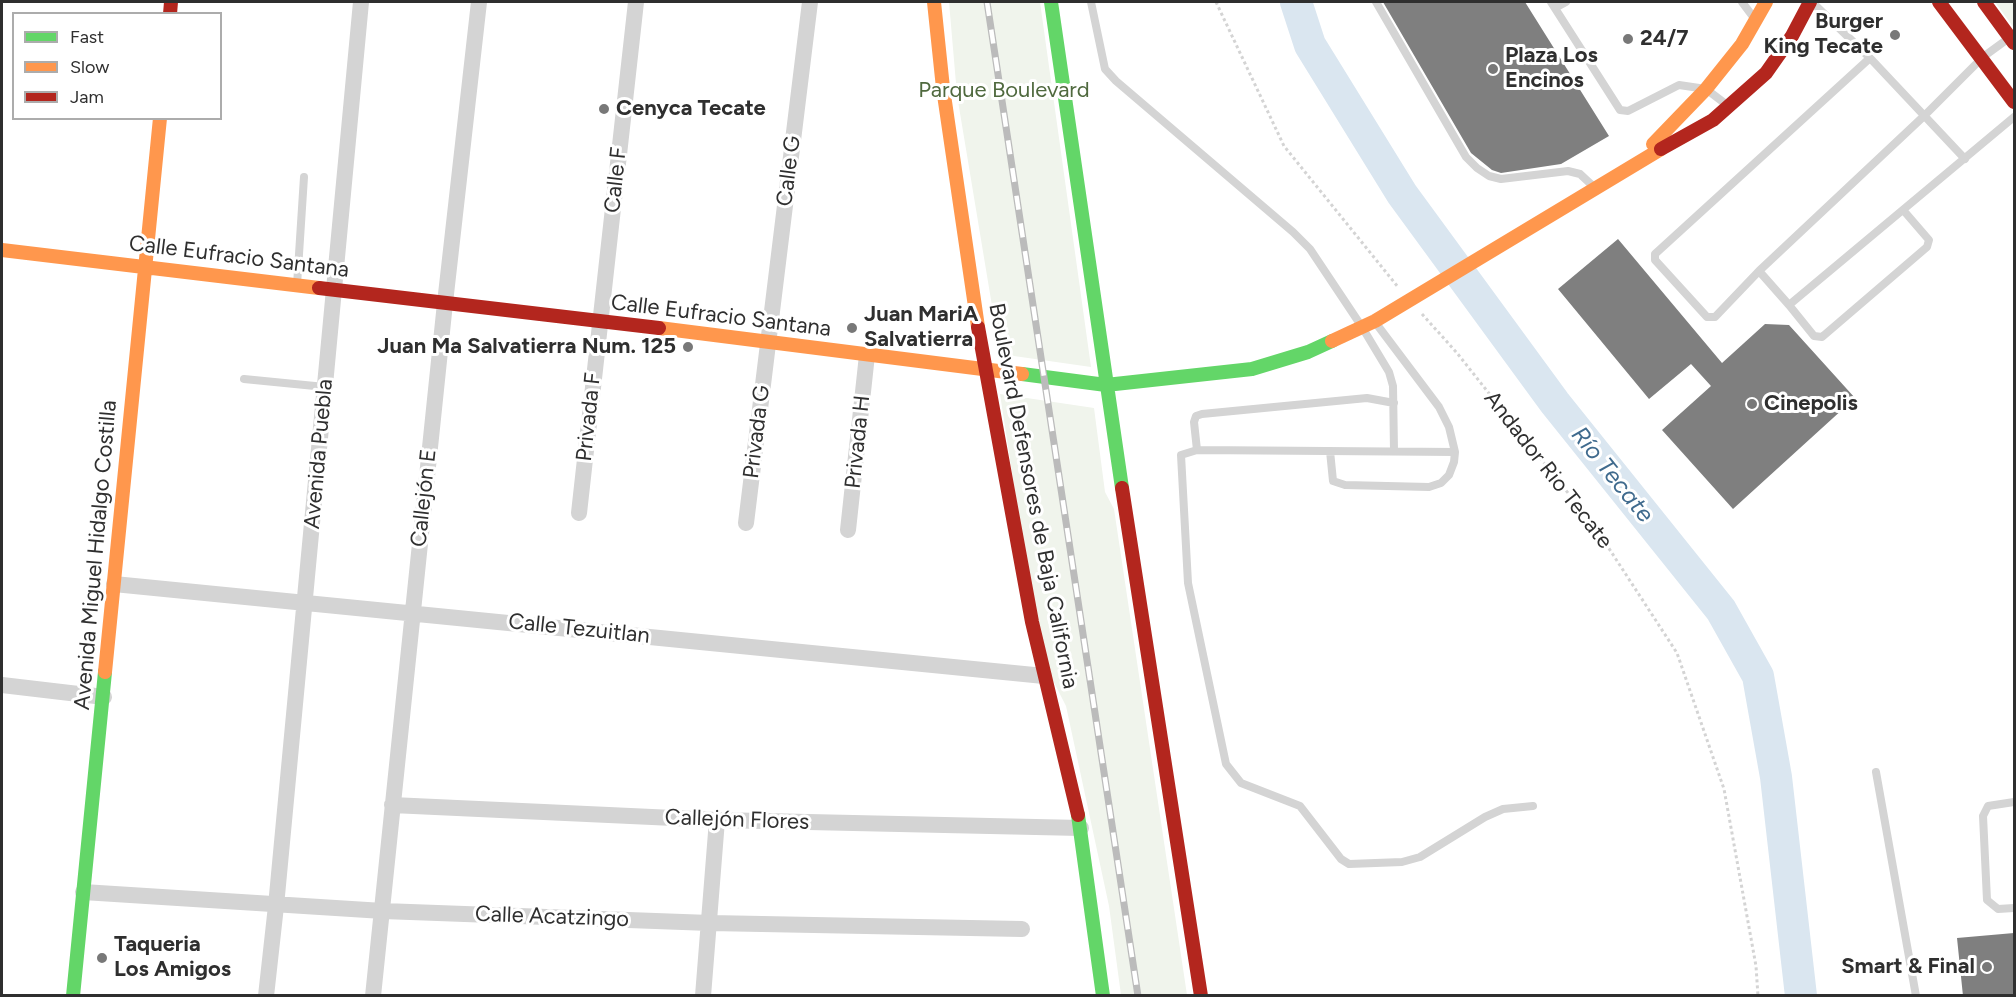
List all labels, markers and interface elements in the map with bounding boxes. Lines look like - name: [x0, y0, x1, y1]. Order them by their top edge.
- place label: Burger King Tecate: [1763, 9, 1883, 60]
- legend: [12, 12, 222, 120]
- text: Fast: [70, 26, 104, 48]
- place label: 24/7: [1640, 26, 1688, 52]
- marker: Burger King Tecate: [1888, 28, 1902, 42]
- marker: 24/7: [1621, 32, 1635, 46]
- place label: Plaza Los Encinos: [1505, 43, 1598, 94]
- text: Slow: [70, 56, 109, 78]
- marker: Plaza Los Encinos: [1486, 62, 1500, 76]
- park label: Parque Boulevard: [918, 78, 1090, 104]
- text: Jam: [70, 86, 104, 108]
- place label: Cenyca Tecate: [616, 96, 766, 122]
- marker: Cenyca Tecate: [597, 102, 611, 116]
- street label: Calle G: [772, 134, 806, 208]
- street label: Calle F: [599, 146, 633, 214]
- street label: Calle Eufracio Santana: [127, 230, 351, 284]
- street label: Calle Eufracio Santana: [609, 289, 833, 343]
- street label: Boulevard Defensores de Baja California: [983, 301, 1083, 691]
- place label: Juan MariA Salvatierra: [864, 302, 978, 354]
- marker: Juan MariA Salvatierra: [845, 321, 859, 335]
- place label: Juan Ma Salvatierra Num. 125: [377, 334, 676, 360]
- marker: Juan Ma Salvatierra Num. 125: [681, 340, 695, 354]
- street label: Privada F: [571, 371, 607, 463]
- street label: Avenida Puebla: [299, 378, 339, 530]
- street label: Privada G: [738, 384, 776, 480]
- street label: Andador Rio Tecate: [1478, 386, 1618, 554]
- place label: Cinepolis: [1764, 391, 1858, 417]
- street label: Privada H: [840, 394, 876, 490]
- marker: Cinepolis: [1745, 397, 1759, 411]
- street label: Avenida Miguel Hidalgo Costilla: [69, 399, 123, 711]
- water label: Río Tecate: [1565, 421, 1659, 529]
- street label: Callejón E: [406, 448, 442, 548]
- street label: Calle Tezuitlan: [507, 608, 651, 650]
- street label: Callejón Flores: [664, 804, 810, 836]
- street label: Calle Acatzingo: [474, 901, 630, 933]
- place label: Taqueria Los Amigos: [114, 932, 231, 984]
- marker: Taqueria Los Amigos: [95, 951, 109, 965]
- place label: Smart & Final: [1841, 954, 1975, 980]
- marker: Smart & Final: [1980, 960, 1994, 974]

